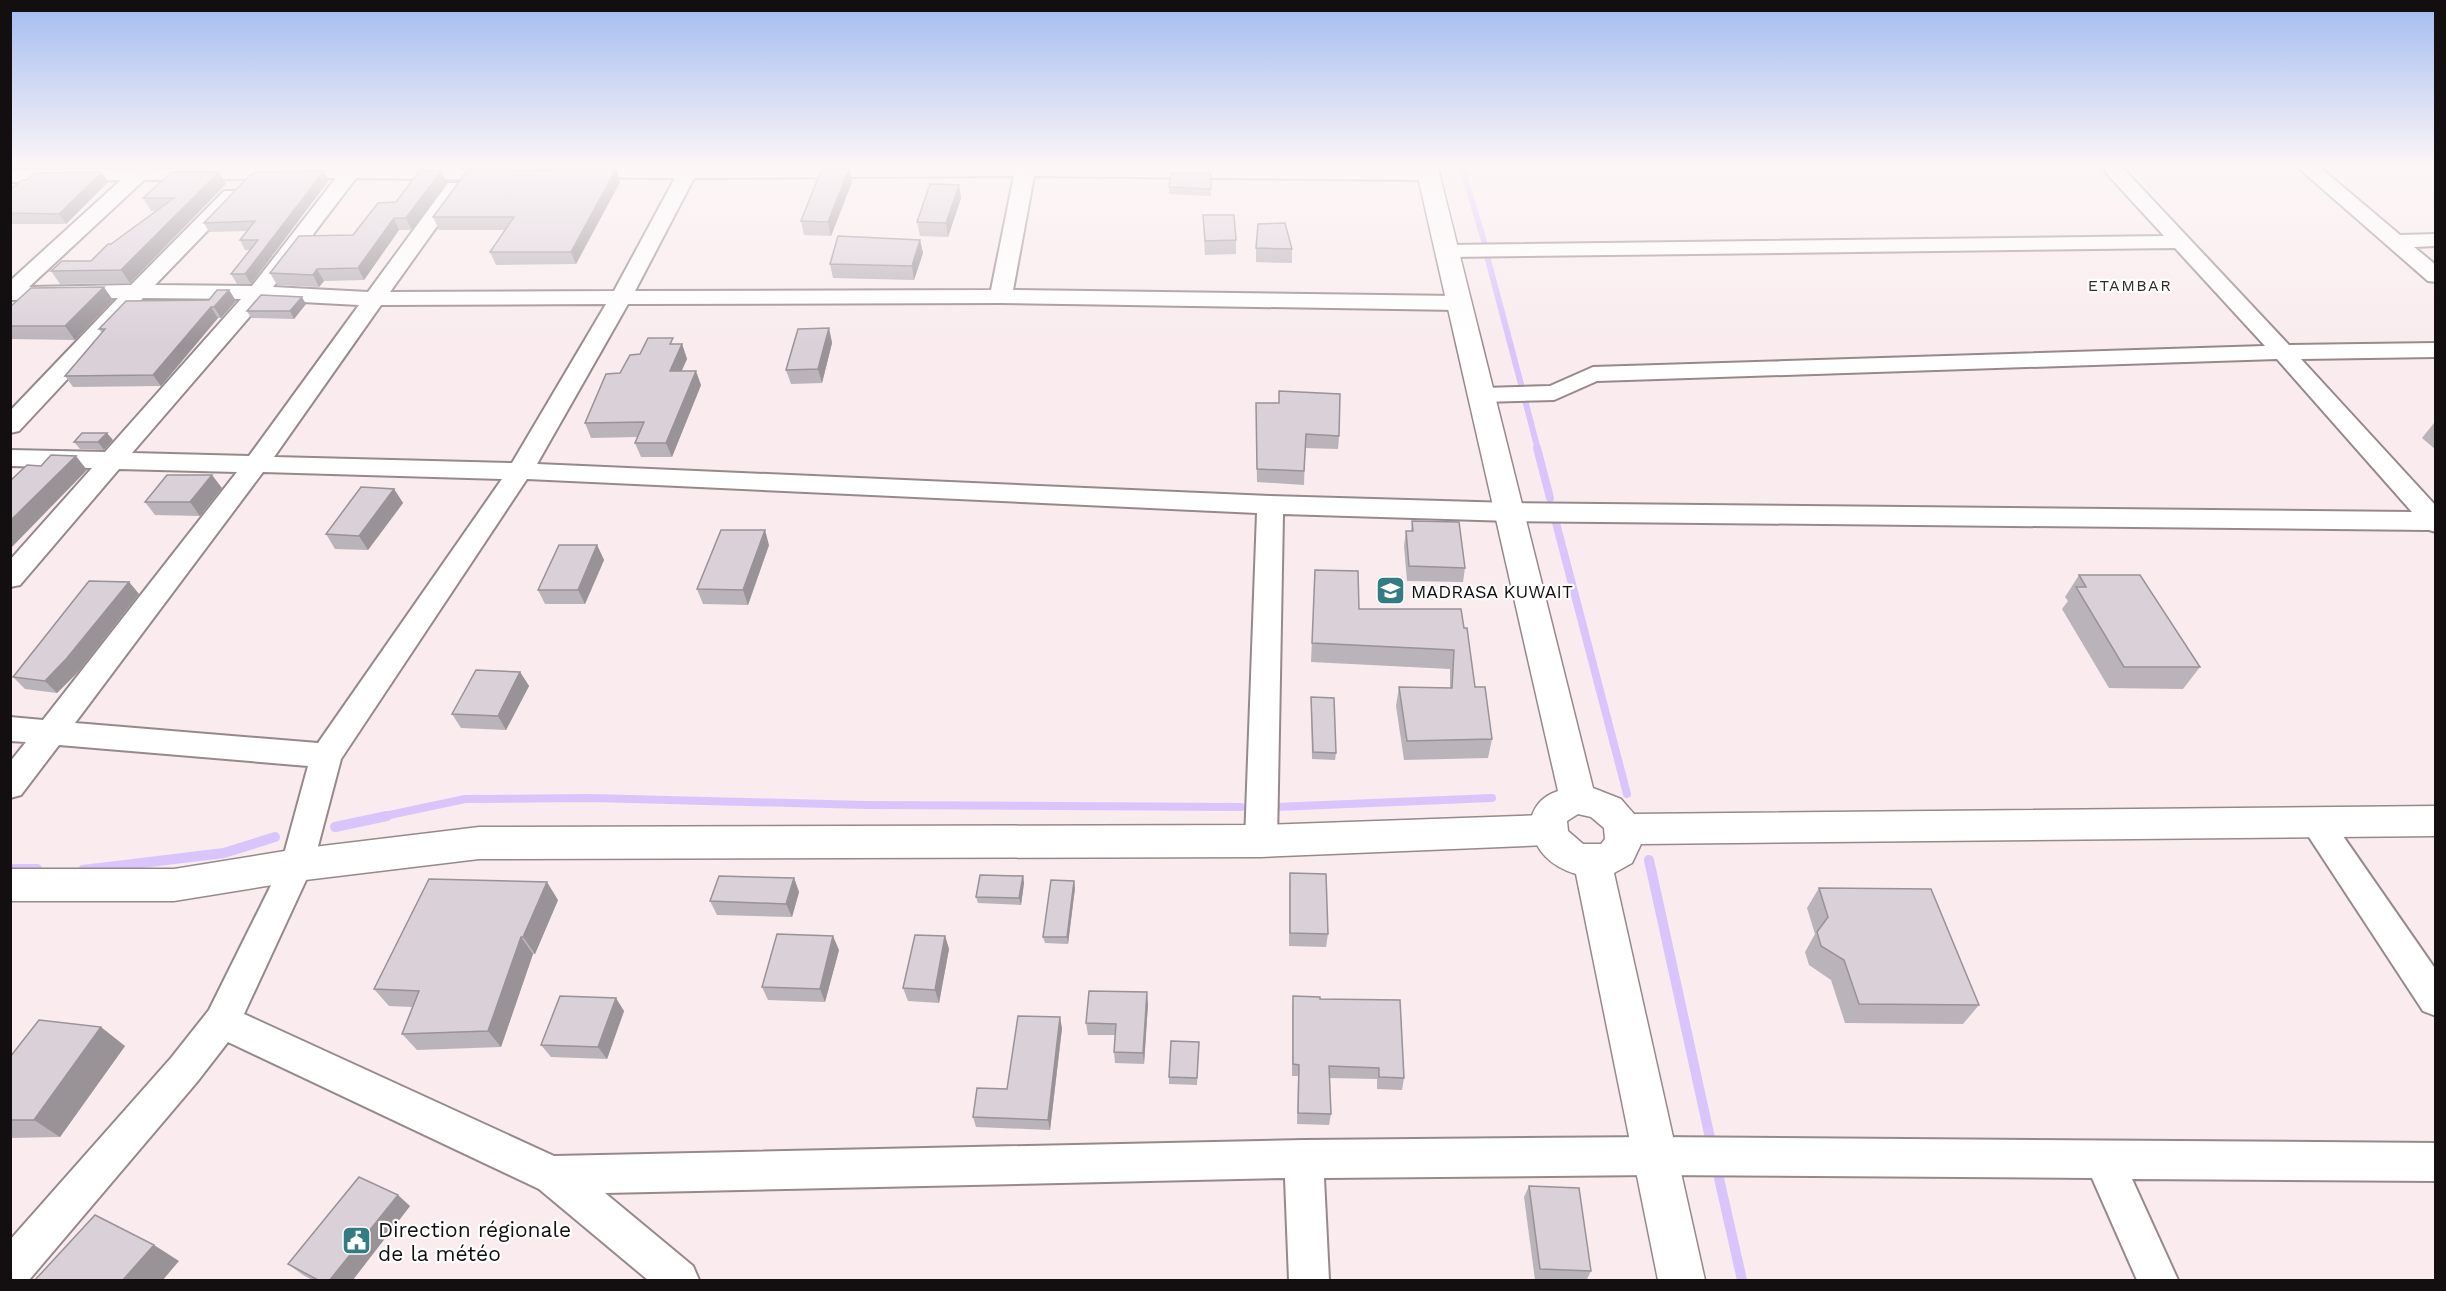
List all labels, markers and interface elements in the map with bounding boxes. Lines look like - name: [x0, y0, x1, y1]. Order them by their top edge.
- district label: ETAMBAR: [2088, 276, 2172, 295]
- school or university icon: MADRASA KUWAIT: [1374, 575, 1406, 607]
- place label: MADRASA KUWAIT: [1411, 581, 1573, 602]
- place label: Direction régionale de la météo: [378, 1217, 571, 1266]
- public building icon: Direction régionale de la météo: [341, 1225, 373, 1257]

